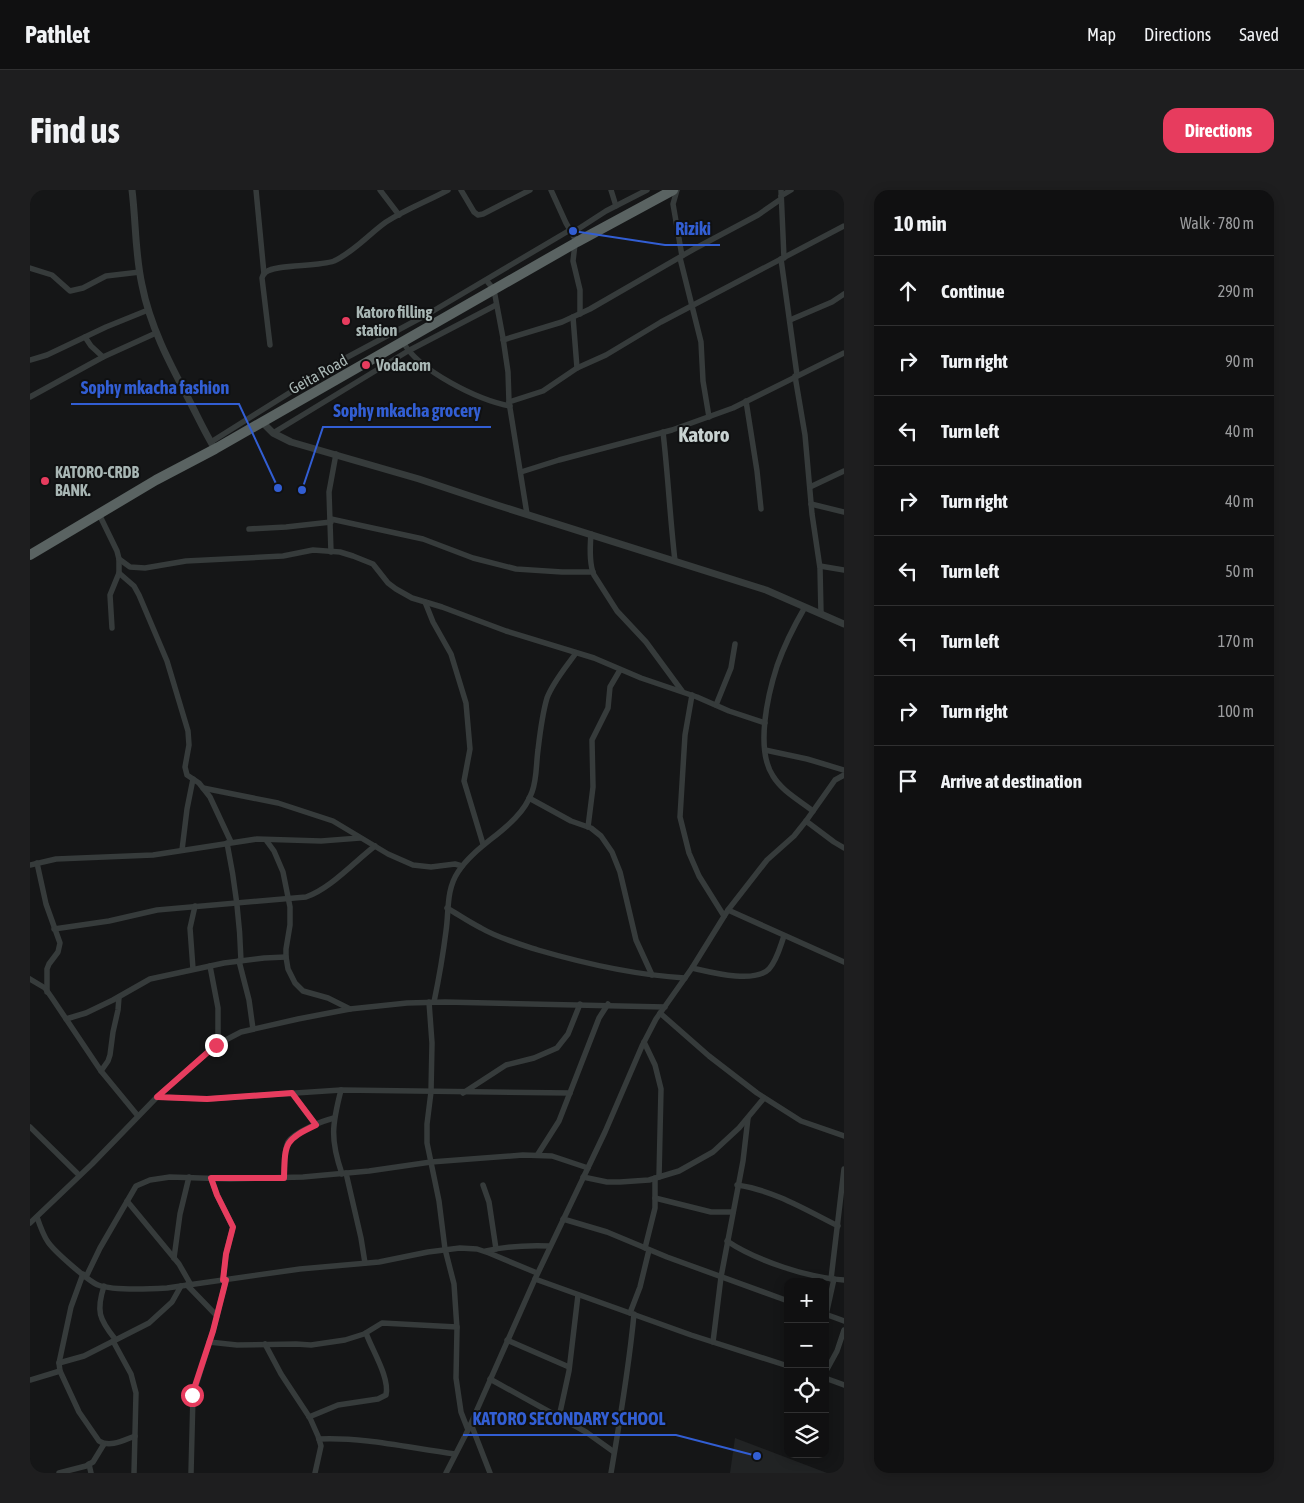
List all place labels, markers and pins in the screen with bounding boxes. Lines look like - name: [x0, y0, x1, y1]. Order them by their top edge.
- callout: Riziki: [665, 212, 720, 245]
- place label: Katoro filling station: [356, 303, 432, 339]
- marker: Katoro filling station: [340, 315, 352, 327]
- place label: Vodacom: [375, 356, 431, 374]
- marker: Vodacom: [360, 359, 372, 371]
- callout: Sophy mkacha fashion: [71, 371, 239, 404]
- callout: Sophy mkacha grocery: [323, 394, 491, 427]
- place label: KATORO-CRDB BANK.: [55, 463, 139, 499]
- marker: KATORO-CRDB BANK.: [39, 475, 51, 487]
- callout: KATORO SECONDARY SCHOOL: [463, 1402, 676, 1435]

